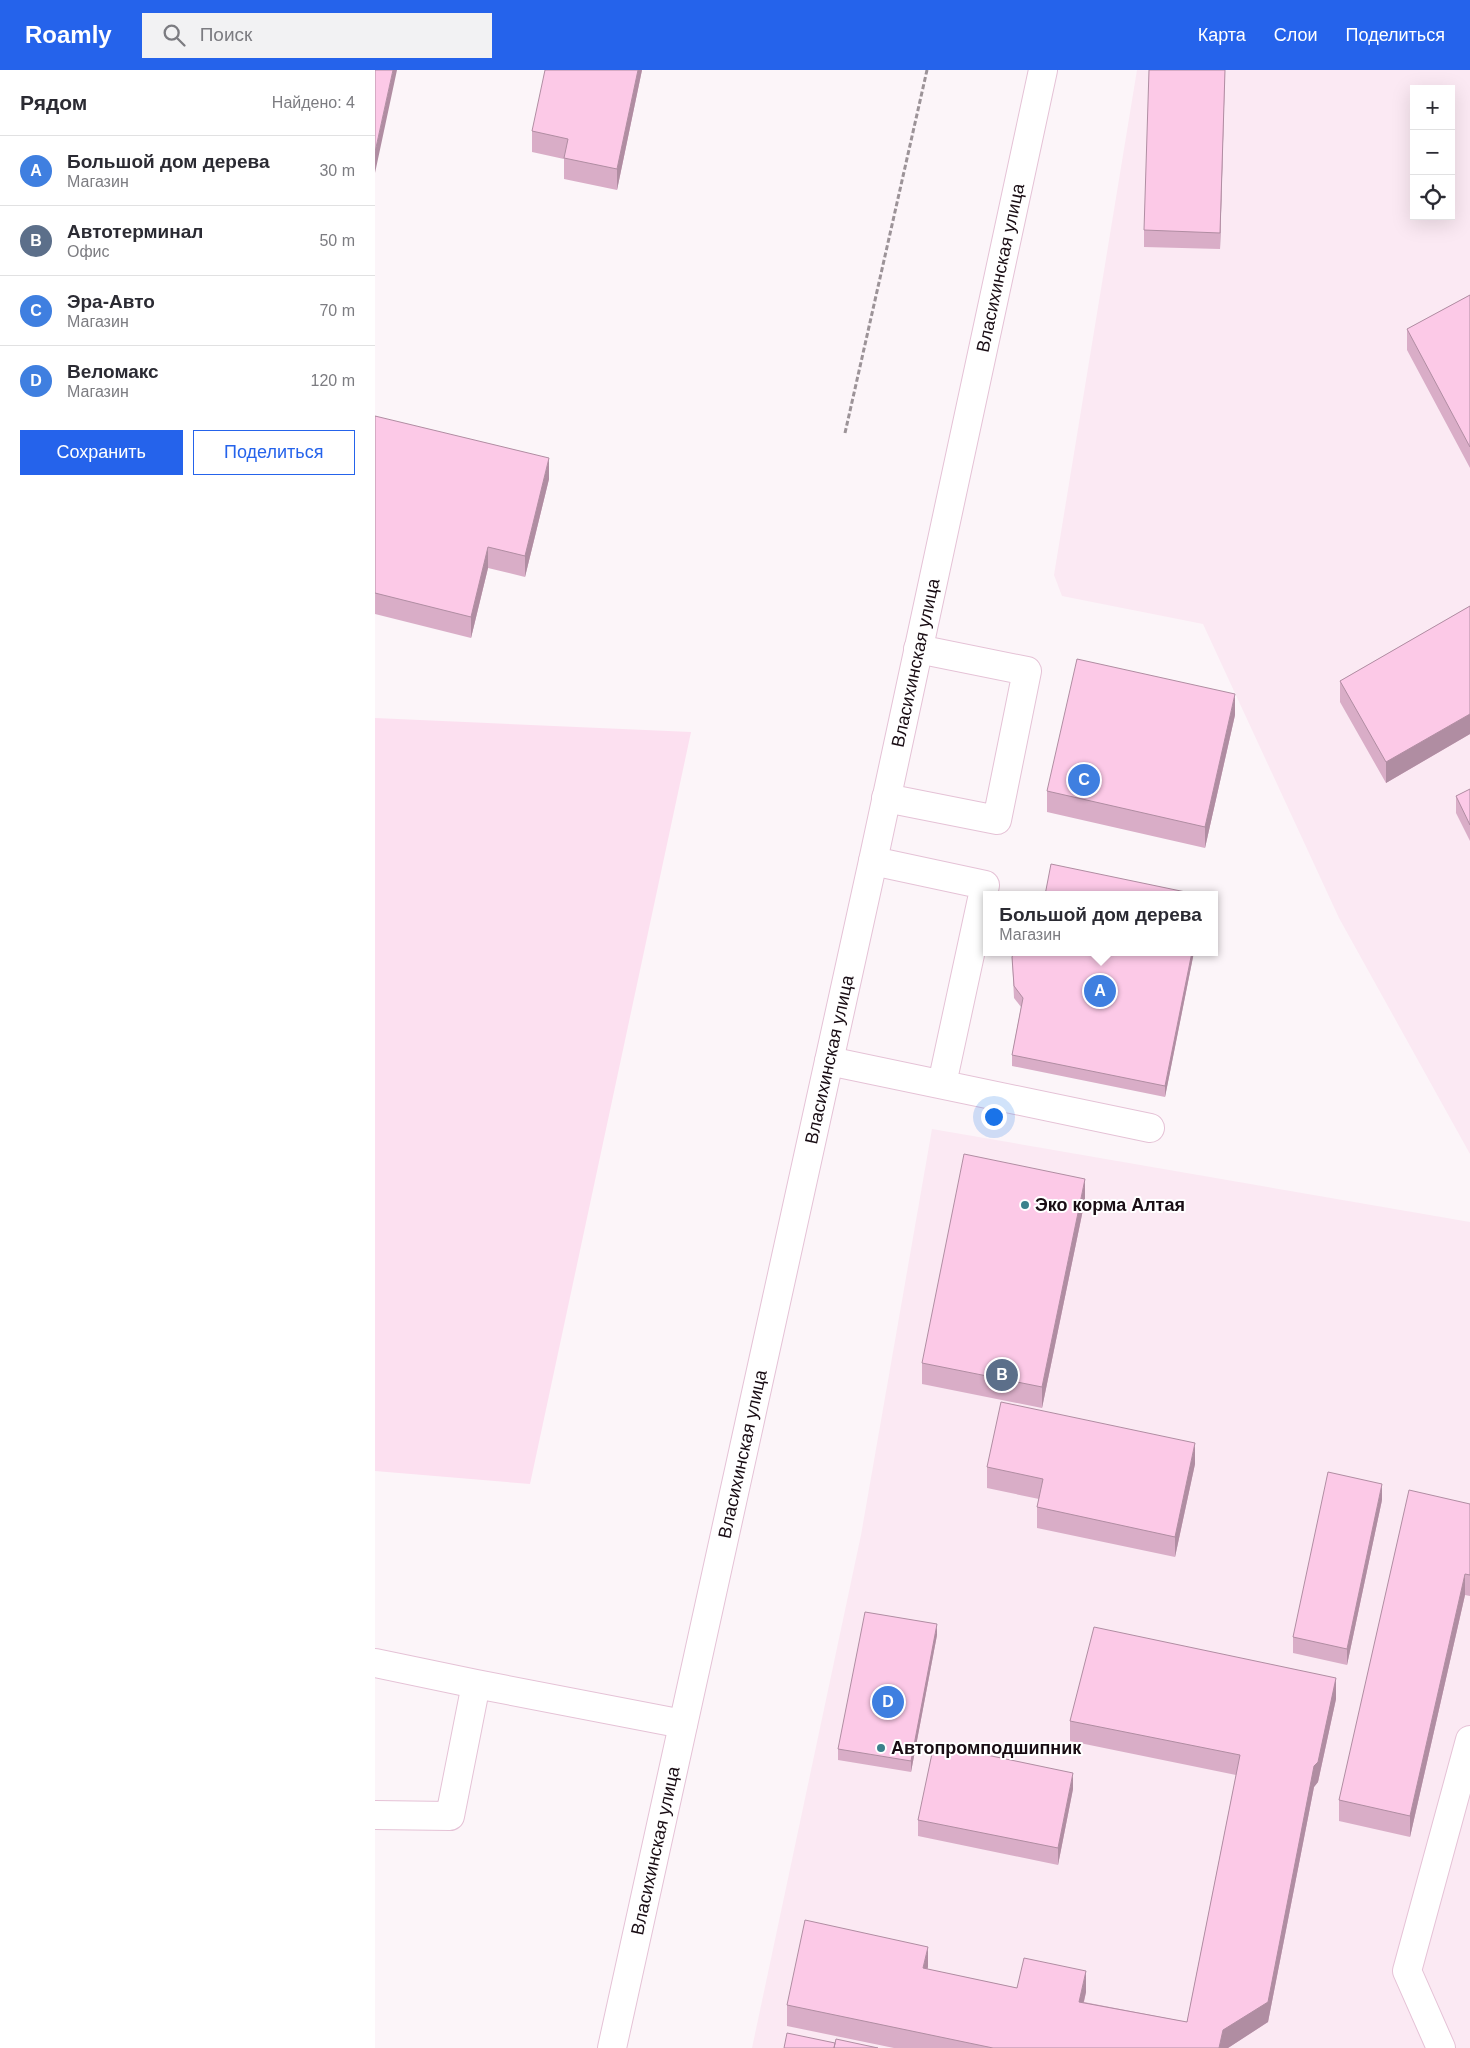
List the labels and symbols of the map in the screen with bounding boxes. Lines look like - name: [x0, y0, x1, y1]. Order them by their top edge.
- street label: Власихинская улица: [973, 181, 1029, 354]
- street label: Власихинская улица: [888, 576, 944, 749]
- pin: C: [1068, 761, 1100, 799]
- street label: Власихинская улица: [801, 972, 858, 1146]
- pin: A: [1084, 972, 1116, 1010]
- your location: [981, 1104, 1007, 1130]
- place label: Эко корма Алтая: [1035, 1195, 1185, 1215]
- marker: Эко корма Алтая: [1019, 1199, 1031, 1211]
- pin: B: [986, 1356, 1018, 1394]
- street label: Власихинская улица: [714, 1367, 771, 1540]
- pin: D: [872, 1683, 904, 1721]
- place label: Автопромподшипник: [891, 1738, 1082, 1758]
- marker: Автопромподшипник: [875, 1742, 887, 1754]
- street label: Власихинская улица: [627, 1764, 684, 1937]

